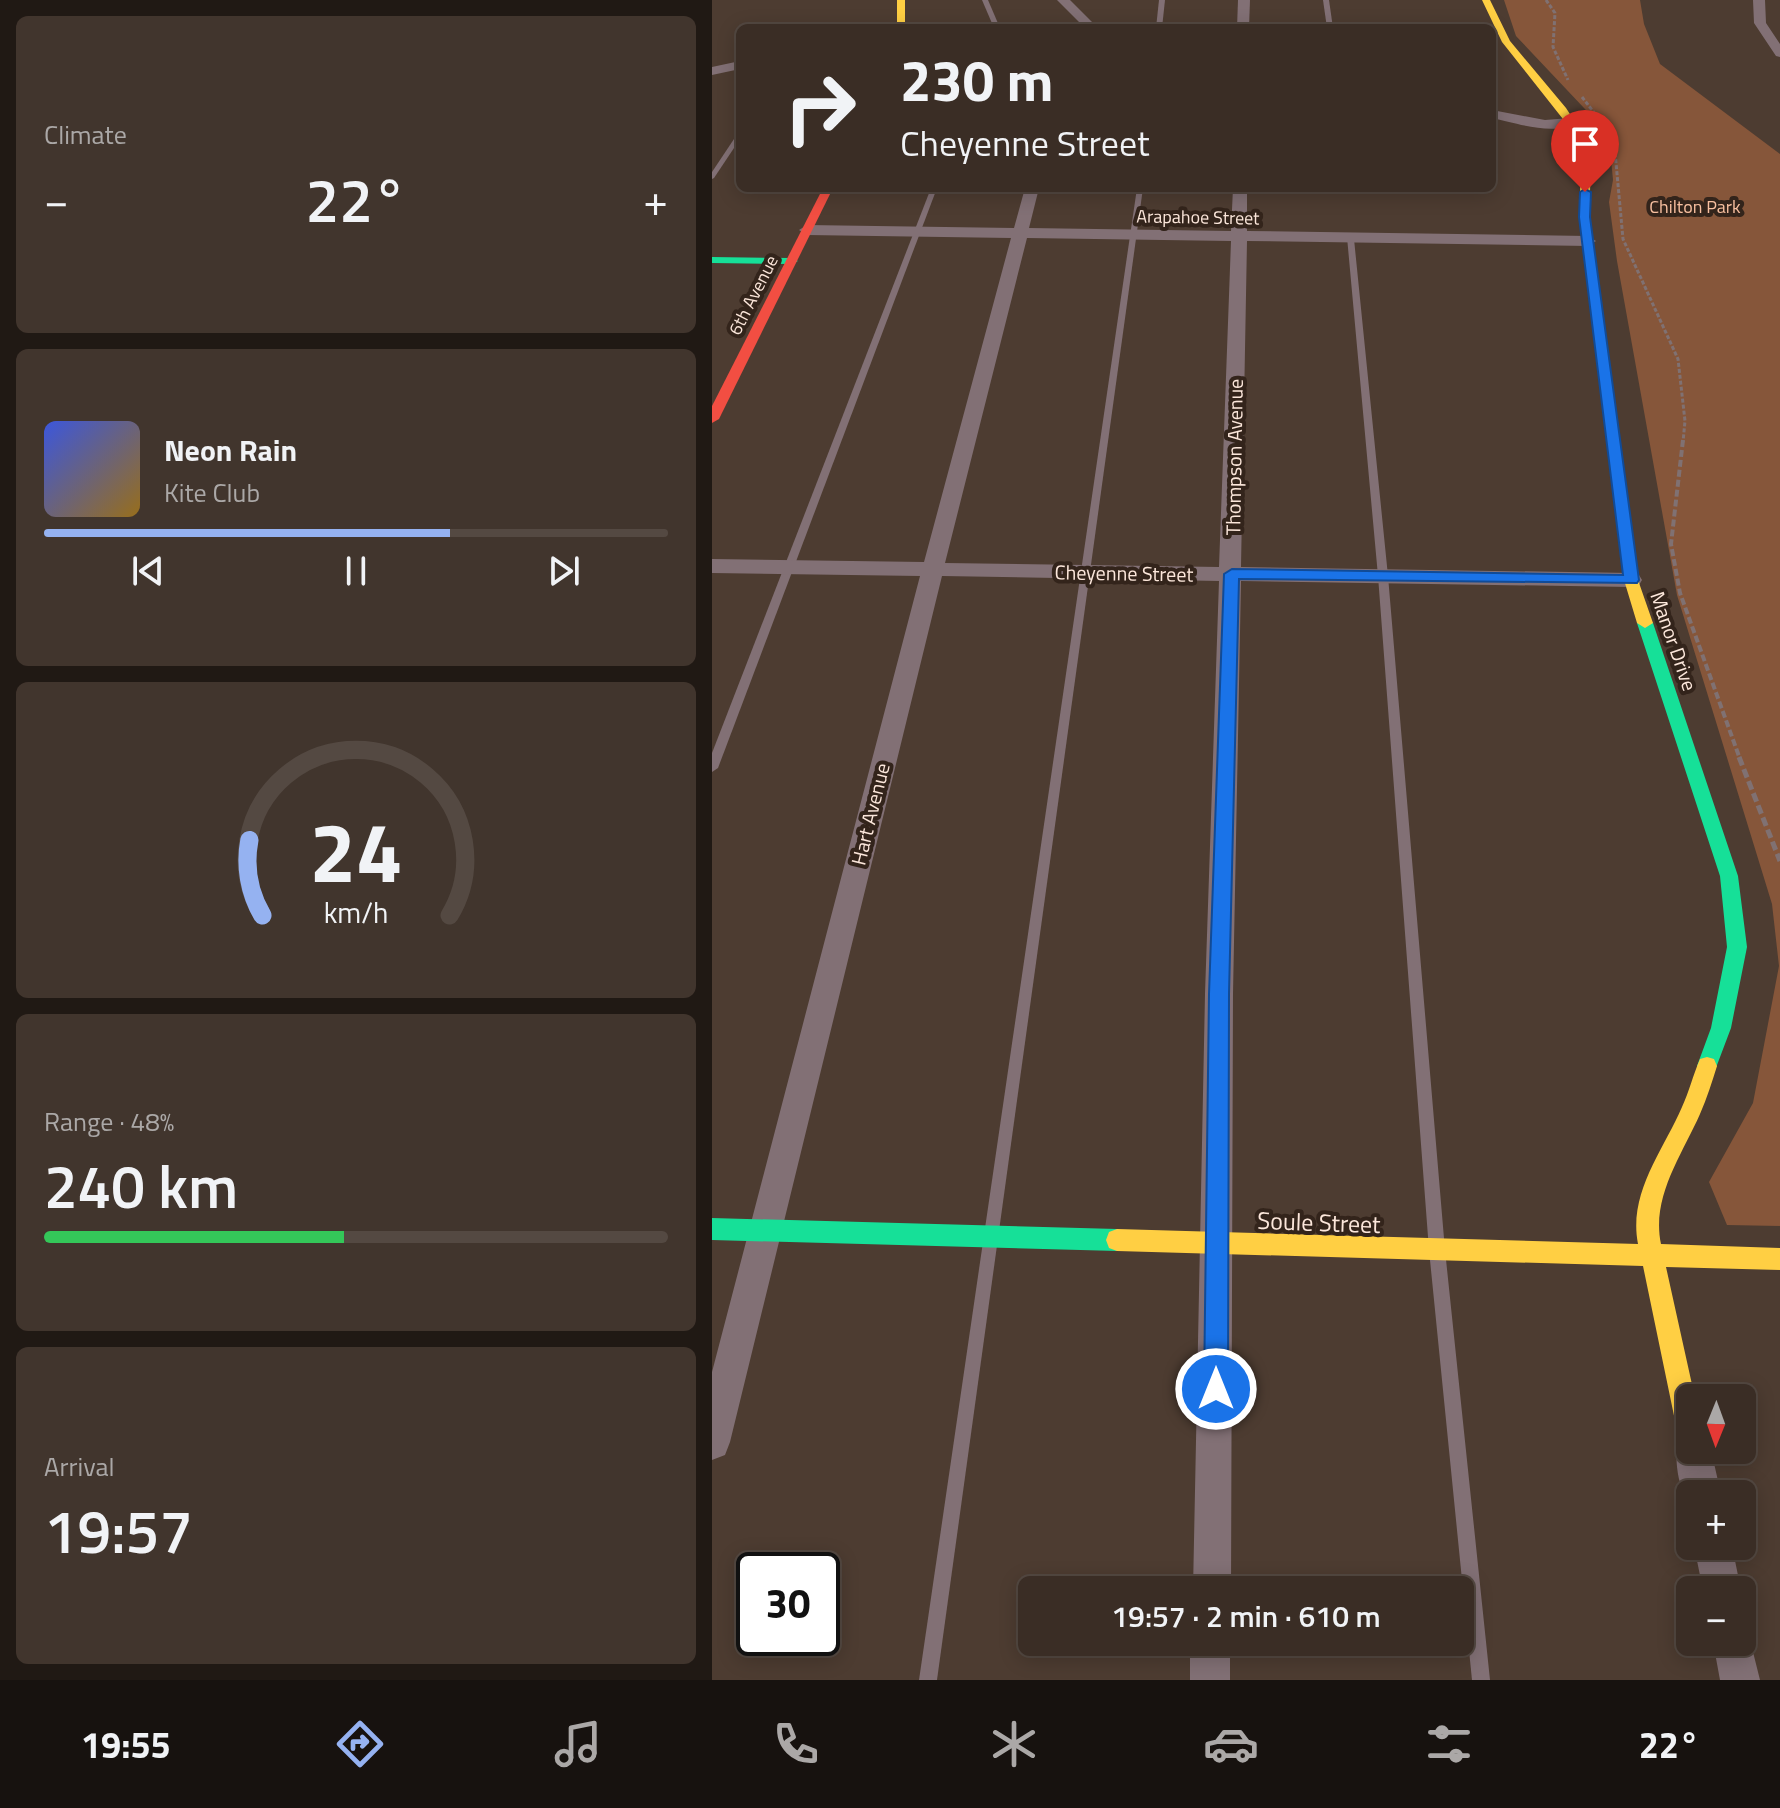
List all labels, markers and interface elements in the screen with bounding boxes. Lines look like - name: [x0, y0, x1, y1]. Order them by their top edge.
- text: 230 m: [900, 38, 1053, 123]
- icon: right: [768, 56, 872, 160]
- pin: [1551, 110, 1619, 192]
- text: Climate: [44, 115, 127, 154]
- text: Cheyenne Street: [900, 115, 1150, 170]
- icon: arrive: [1563, 122, 1607, 166]
- text: 22°: [306, 154, 406, 245]
- text: −: [44, 166, 69, 233]
- text: +: [643, 166, 668, 233]
- park label: Chilton Park: [1649, 193, 1741, 220]
- street label: Arapahoe Street: [1136, 202, 1260, 232]
- street label: 6th Avenue: [721, 250, 785, 340]
- street label: Thompson Avenue: [1217, 378, 1251, 536]
- text: Neon Rain: [164, 427, 297, 473]
- text: Kite Club: [164, 473, 260, 512]
- icon: previous: [126, 549, 170, 593]
- icon: pause: [334, 549, 378, 593]
- icon: next: [542, 549, 586, 593]
- street label: Cheyenne Street: [1054, 556, 1194, 590]
- street label: Manor Drive: [1643, 587, 1705, 695]
- street label: Hart Avenue: [842, 760, 898, 868]
- text: 24: [309, 788, 403, 914]
- text: km/h: [324, 891, 388, 934]
- text: Range · 48%: [44, 1102, 174, 1141]
- text: 240 km: [44, 1140, 238, 1231]
- street label: Soule Street: [1257, 1202, 1382, 1242]
- position arrow: [1174, 1347, 1258, 1431]
- north arrow: [1676, 1384, 1756, 1464]
- map controls: [1676, 1384, 1756, 1656]
- text: Arrival: [44, 1447, 115, 1486]
- button: +: [1676, 1480, 1756, 1560]
- text: 19:57: [44, 1485, 193, 1576]
- speed limit sign: 30: [736, 1552, 840, 1656]
- button: −: [1676, 1576, 1756, 1656]
- text: 19:57 · 2 min · 610 m: [1111, 1593, 1381, 1639]
- icon: directions: [332, 1716, 388, 1772]
- icon: music: [550, 1716, 606, 1772]
- icon: phone: [768, 1716, 824, 1772]
- icon: climate: [986, 1716, 1042, 1772]
- icon: car: [1203, 1716, 1259, 1772]
- icon: filters: [1421, 1716, 1477, 1772]
- text: 19:55: [81, 1717, 171, 1772]
- text: 22°: [1639, 1717, 1699, 1772]

